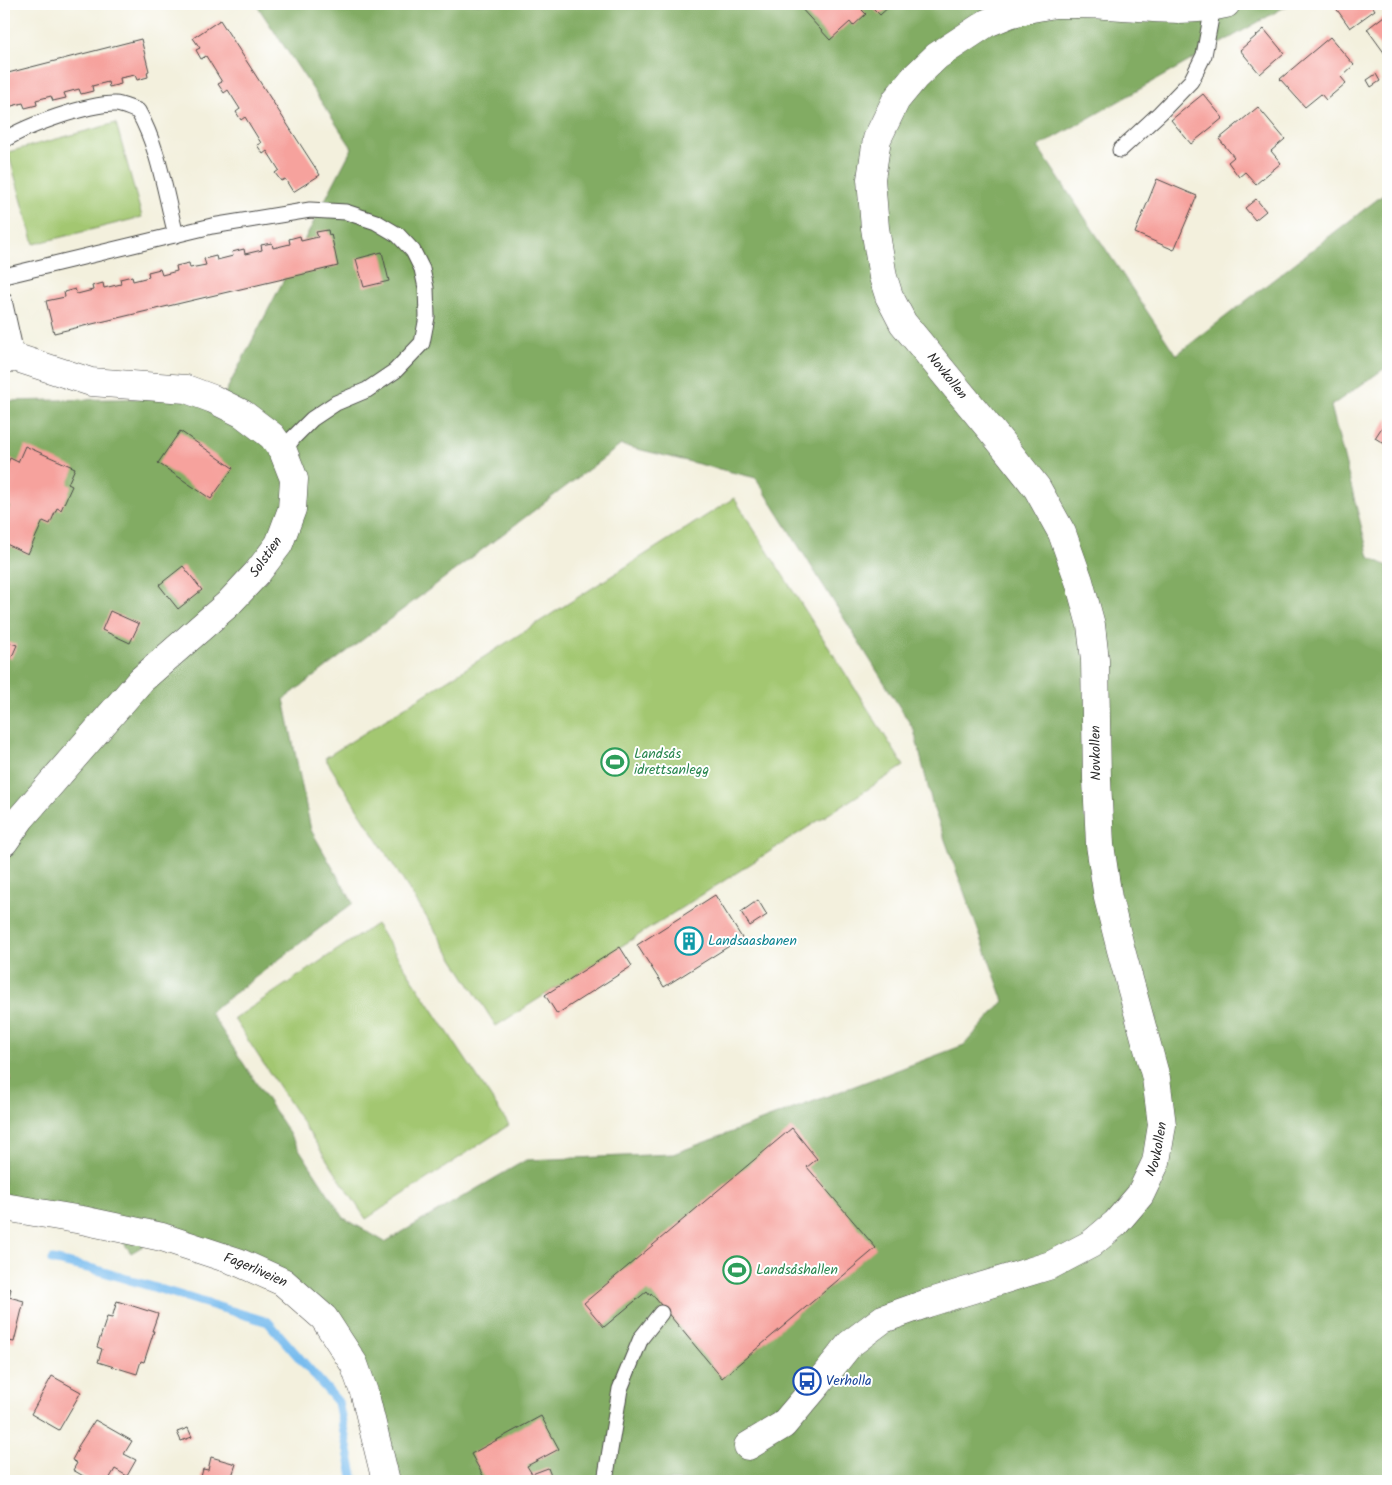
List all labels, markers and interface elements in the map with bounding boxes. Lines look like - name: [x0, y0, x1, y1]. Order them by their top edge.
- street label: Novkollen: [921, 348, 973, 404]
- street label: Solstien: [244, 532, 288, 582]
- street label: Novkollen: [1085, 725, 1107, 781]
- place label: Landsås idrettsanlegg: [634, 743, 709, 781]
- sports icon: Landsås idrettsanlegg: [600, 747, 630, 777]
- building icon: Landsaasbanen: [674, 926, 704, 956]
- place label: Landsaasbanen: [708, 930, 797, 952]
- street label: Novkollen: [1140, 1120, 1173, 1180]
- street label: Fagerliveien: [221, 1247, 291, 1294]
- sports icon: Landsåshallen: [722, 1255, 752, 1285]
- place label: Landsåshallen: [756, 1259, 838, 1281]
- bus stop icon: Verholla: [792, 1366, 822, 1396]
- place label: Verholla: [826, 1370, 872, 1392]

